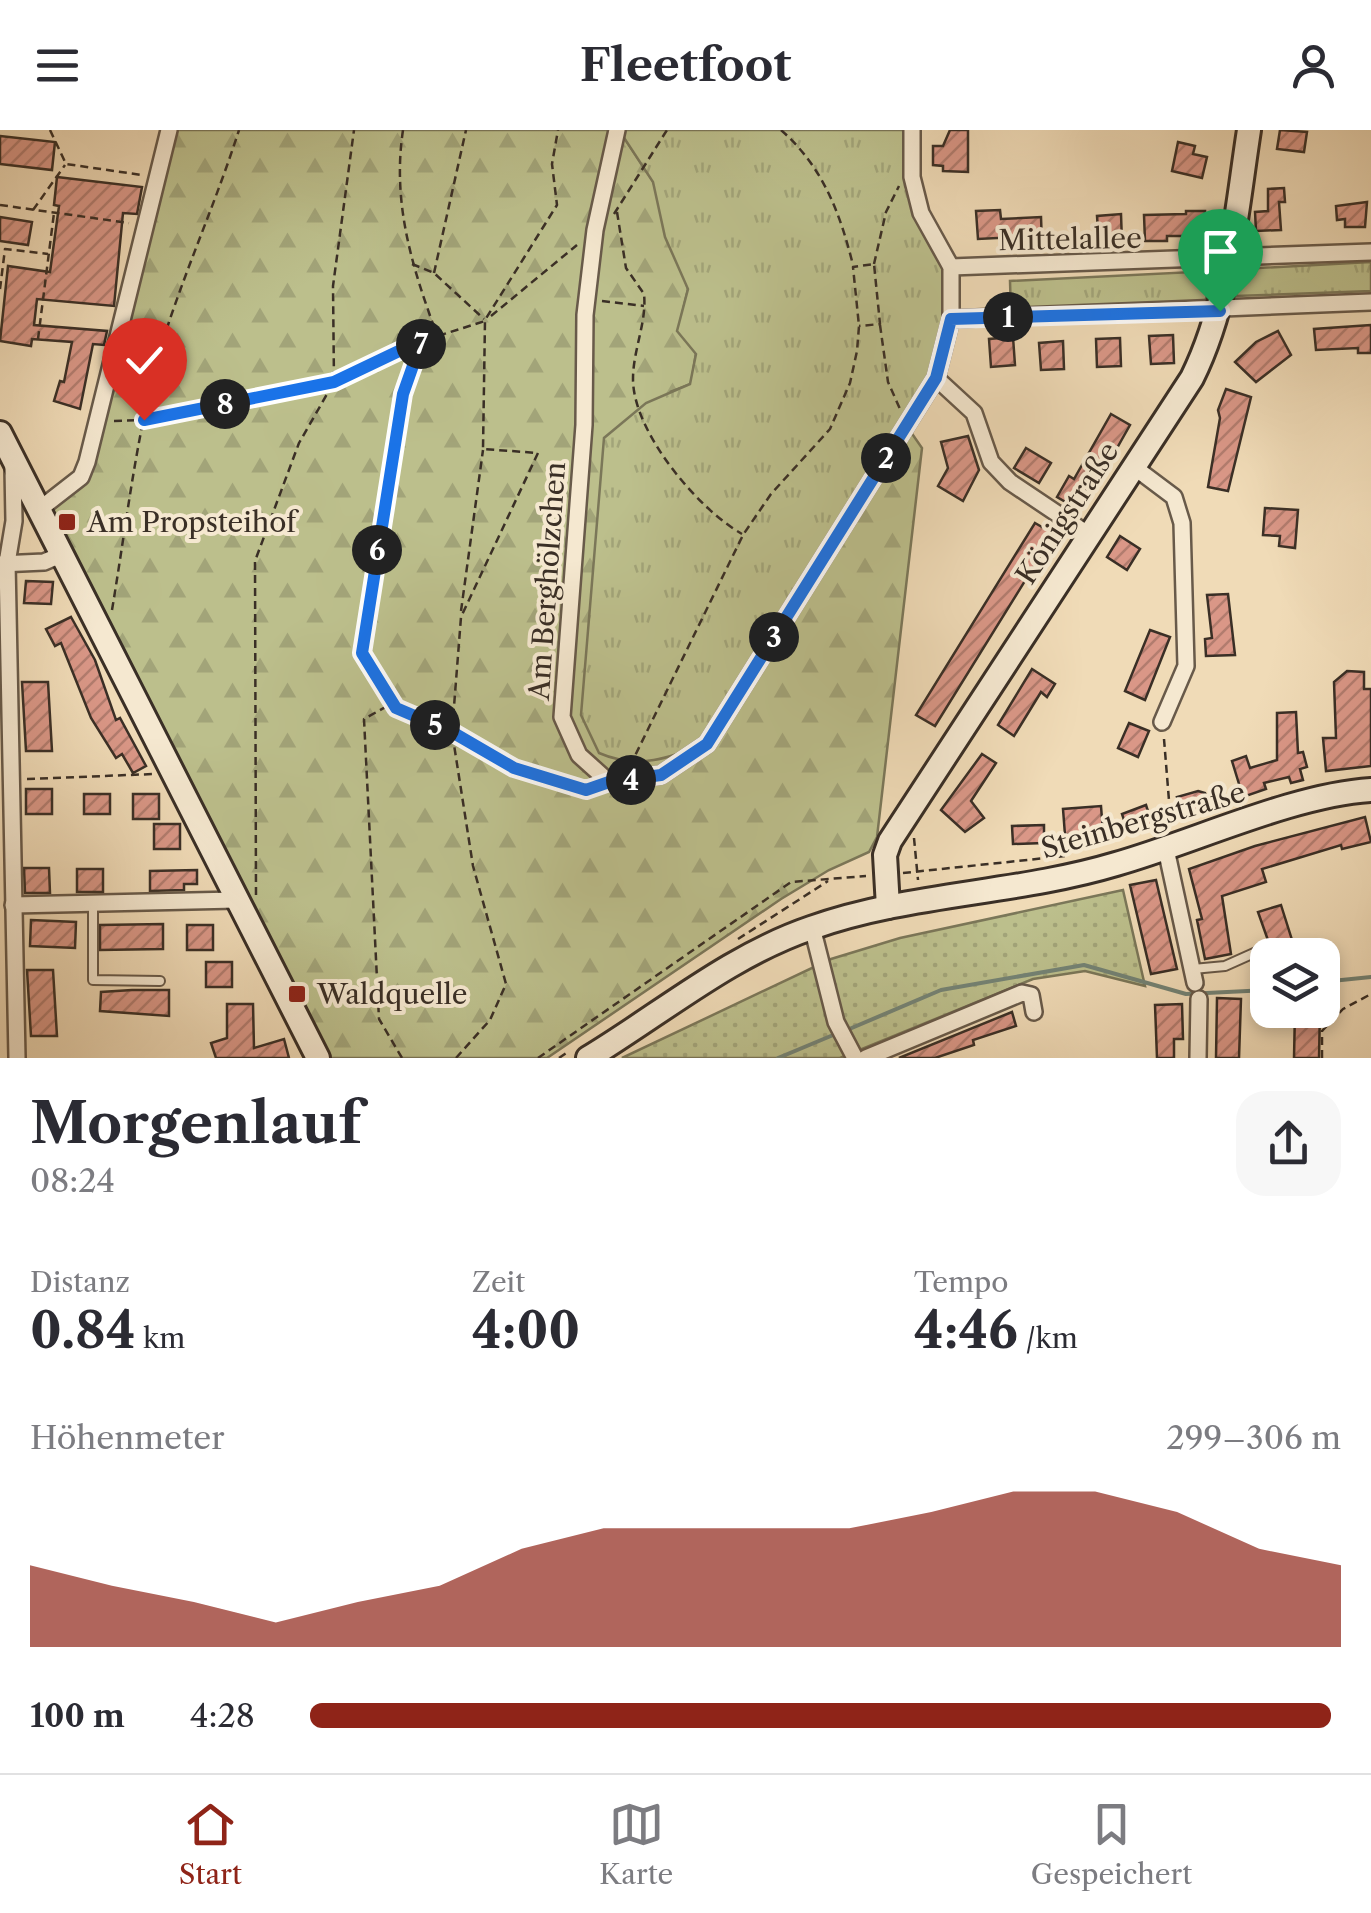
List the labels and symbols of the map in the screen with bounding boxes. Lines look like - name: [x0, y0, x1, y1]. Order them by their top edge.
- pin: [1178, 209, 1263, 312]
- street label: Mittelallee: [998, 221, 1142, 257]
- pin: 1: [983, 292, 1033, 342]
- pin: [102, 318, 187, 421]
- pin: 7: [396, 319, 446, 369]
- pin: 8: [200, 379, 250, 429]
- pin: 2: [861, 433, 911, 483]
- street label: Königstraße: [1009, 436, 1125, 590]
- street label: Am Berghölzchen: [522, 461, 572, 702]
- place label: Am Propsteihof: [86, 505, 299, 539]
- marker: Am Propsteihof: [56, 511, 78, 533]
- pin: 6: [352, 525, 402, 575]
- pin: 3: [749, 612, 799, 662]
- pin: 5: [410, 700, 460, 750]
- pin: 4: [606, 755, 656, 805]
- street label: Steinbergstraße: [1037, 775, 1249, 865]
- place label: Waldquelle: [316, 977, 467, 1011]
- marker: Waldquelle: [286, 983, 308, 1005]

